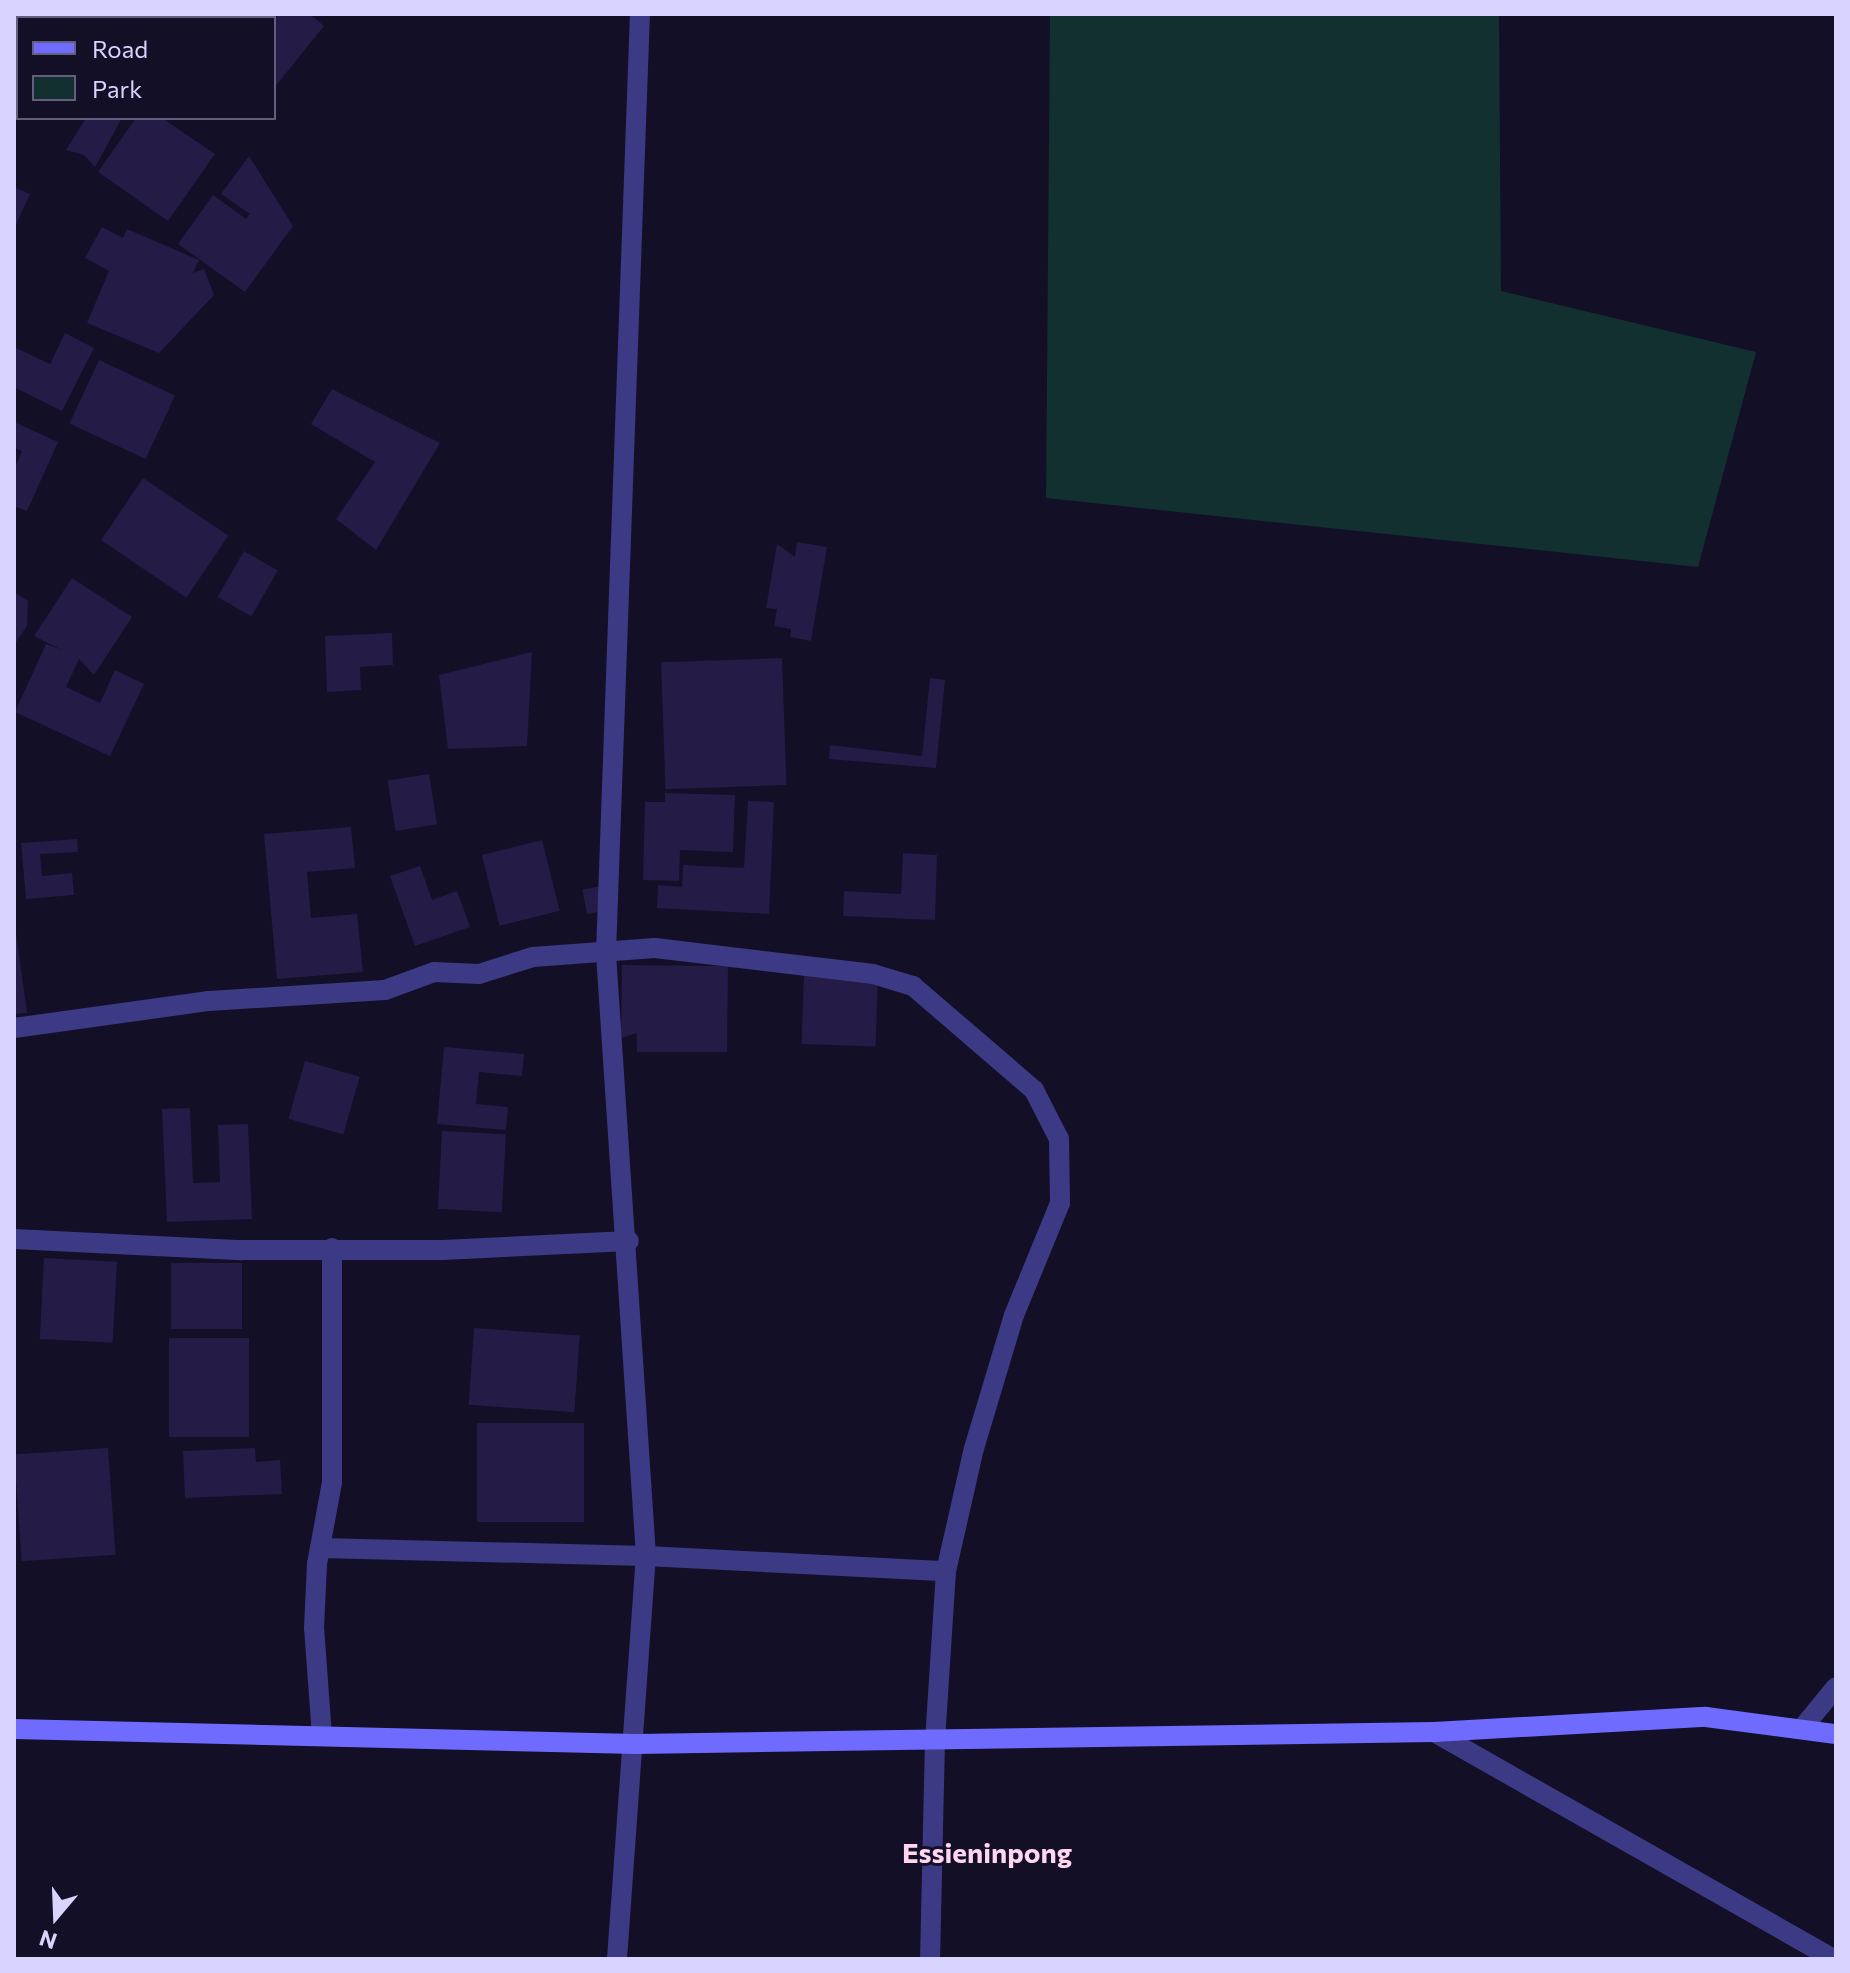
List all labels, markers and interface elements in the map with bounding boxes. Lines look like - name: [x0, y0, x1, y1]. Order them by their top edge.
- legend: [16, 16, 276, 120]
- text: Road: [92, 34, 148, 63]
- text: Park: [92, 74, 142, 103]
- district label: Essieninpong: [902, 1835, 1072, 1869]
- north arrow: [16, 1877, 96, 1957]
- text: N: [36, 1925, 60, 1956]

